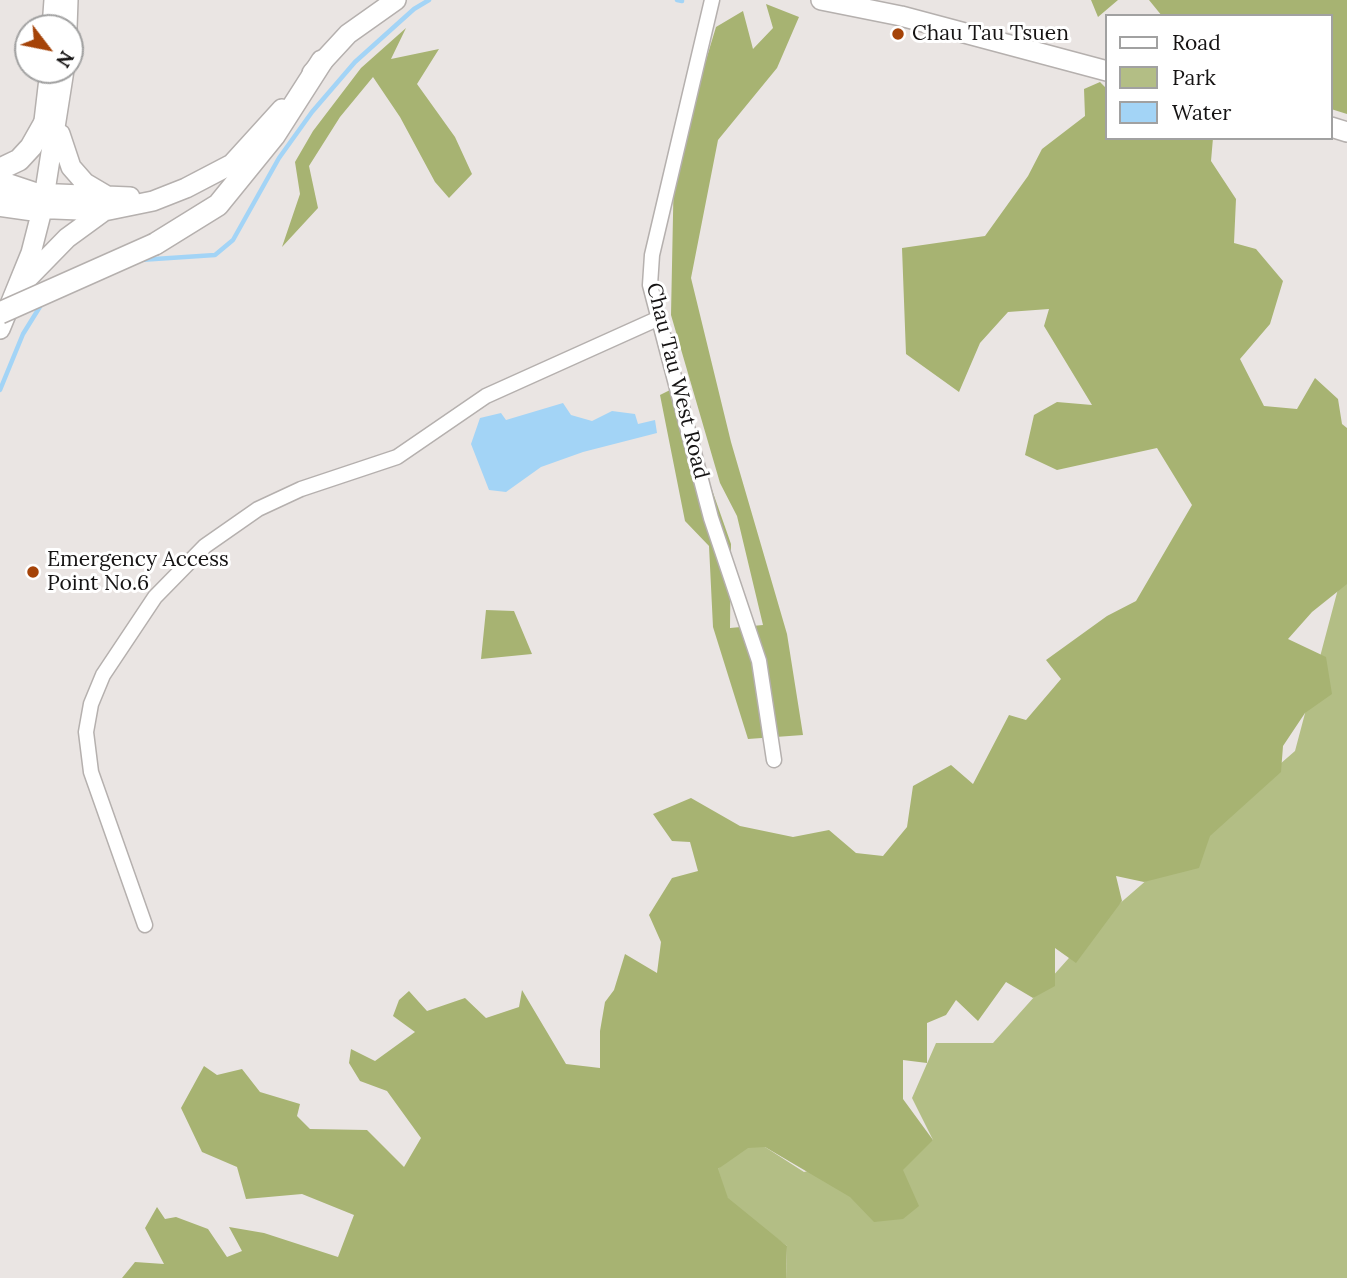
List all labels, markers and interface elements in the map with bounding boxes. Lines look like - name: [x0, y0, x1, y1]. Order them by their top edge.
- north arrow: [14, 14, 84, 84]
- legend: [1106, 14, 1333, 140]
- place label: Chau Tau Tsuen: [912, 21, 1069, 47]
- marker: Chau Tau Tsuen: [890, 26, 906, 42]
- text: Road: [1172, 29, 1221, 56]
- text: N: [51, 46, 79, 72]
- text: Park: [1172, 64, 1216, 91]
- text: Water: [1172, 99, 1231, 126]
- street label: Chau Tau West Road: [640, 280, 714, 482]
- place label: Emergency Access Point No.6: [47, 547, 229, 597]
- marker: Emergency Access Point No.6: [25, 564, 41, 580]

